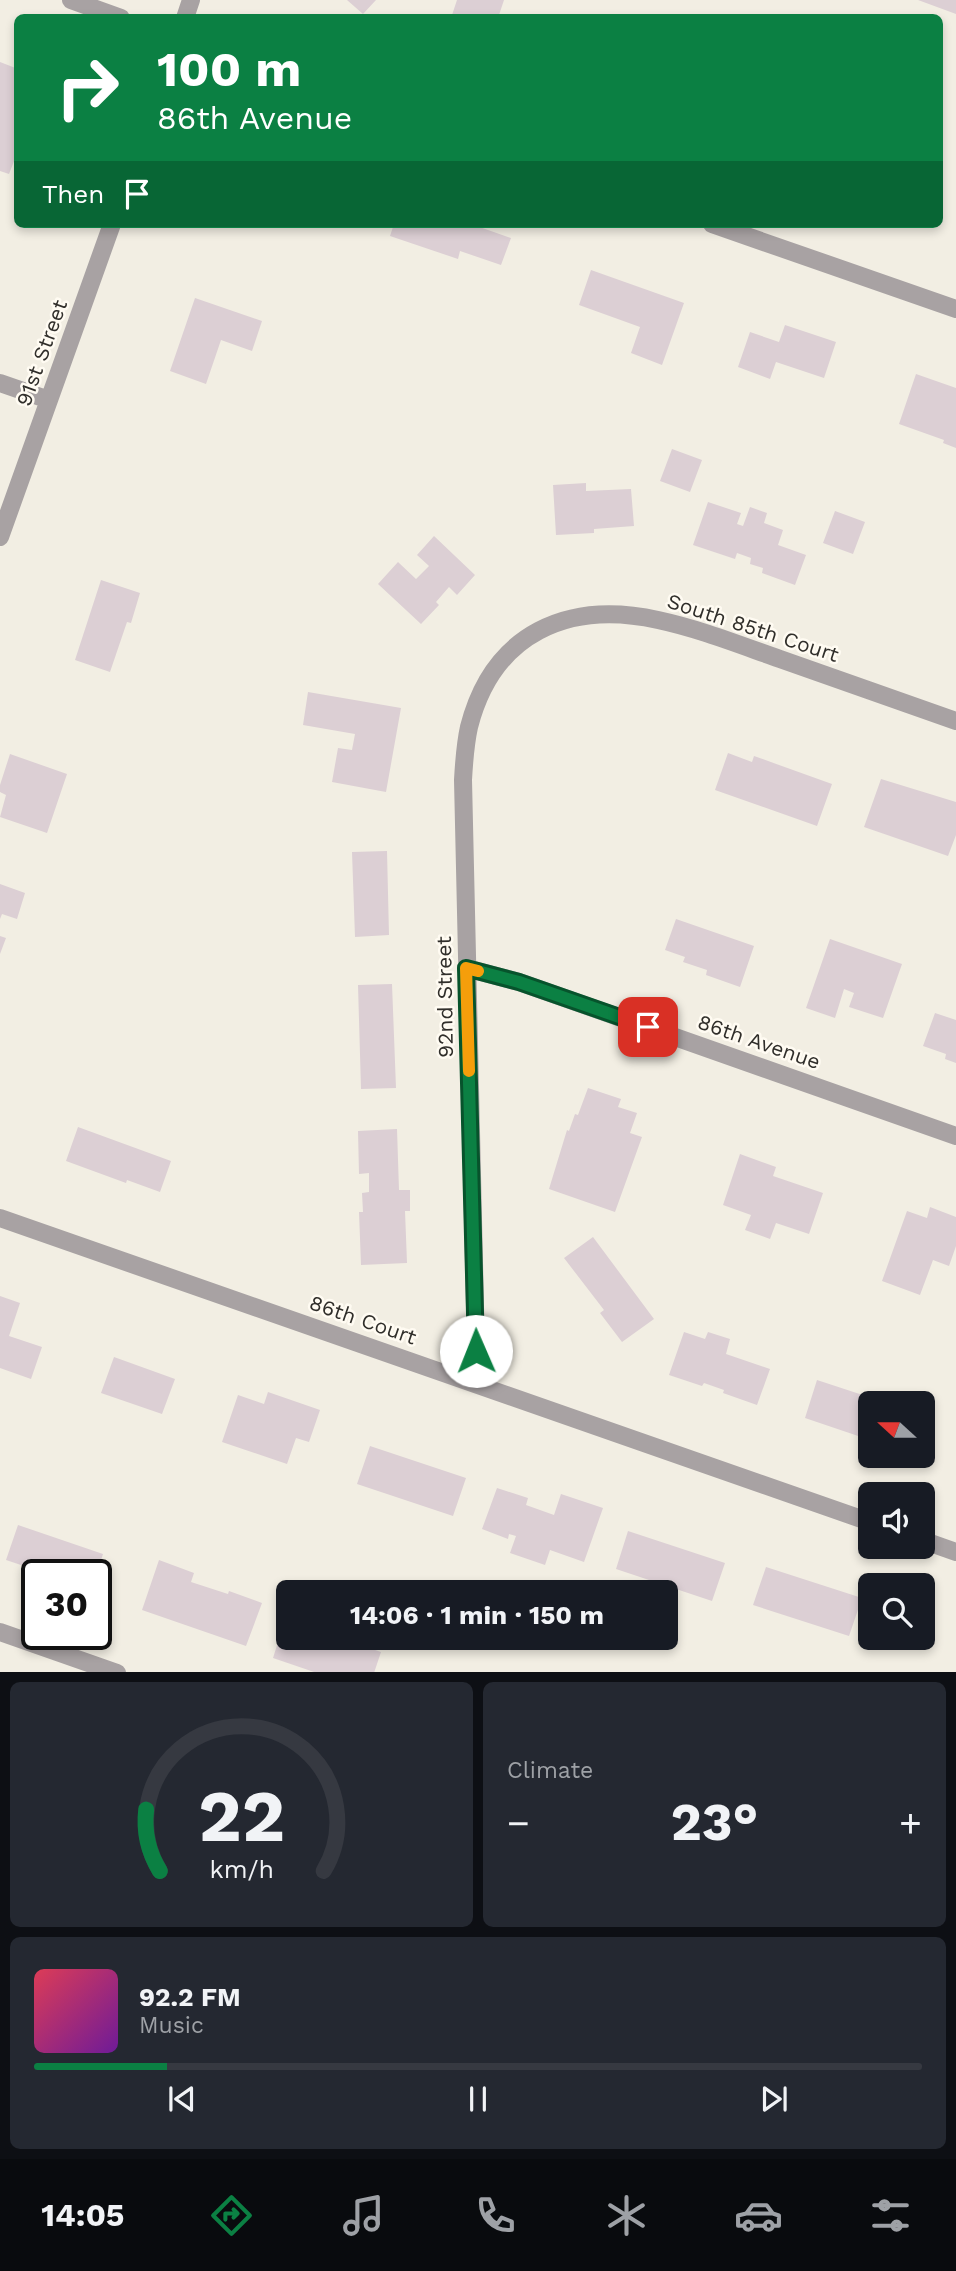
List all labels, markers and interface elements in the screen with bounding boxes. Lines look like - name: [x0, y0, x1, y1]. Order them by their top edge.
- text: 100 m: [157, 40, 301, 98]
- icon: right: [42, 42, 133, 133]
- text: 86th Avenue: [157, 99, 352, 137]
- icon: arrive: [118, 175, 156, 213]
- text: Then: [42, 179, 104, 209]
- street label: 91st Street: [11, 296, 72, 409]
- street label: South 85th Court: [664, 588, 842, 667]
- street label: 92nd Street: [431, 936, 458, 1058]
- pin: [618, 997, 678, 1057]
- icon: arrive: [629, 1008, 667, 1046]
- street label: 86th Avenue: [695, 1009, 824, 1074]
- street label: 86th Court: [306, 1290, 420, 1350]
- position arrow: [439, 1314, 513, 1388]
- north arrow: [858, 1391, 934, 1468]
- map controls: [858, 1391, 935, 1650]
- button: sound: [858, 1482, 935, 1559]
- speed limit sign: 30: [21, 1559, 112, 1650]
- button: search: [858, 1573, 935, 1650]
- text: 14:06 · 1 min · 150 m: [350, 1600, 604, 1630]
- text: Climate: [507, 1757, 593, 1784]
- text: 22: [198, 1773, 285, 1859]
- text: 23°: [671, 1792, 758, 1853]
- text: −: [507, 1801, 530, 1845]
- text: +: [899, 1801, 922, 1845]
- text: km/h: [209, 1854, 274, 1883]
- text: 92.2 FM: [139, 1982, 241, 2012]
- text: Music: [139, 2012, 204, 2039]
- icon: previous: [163, 2080, 201, 2118]
- icon: pause: [459, 2080, 497, 2118]
- icon: next: [755, 2080, 793, 2118]
- icon: directions: [207, 2191, 256, 2240]
- icon: music: [339, 2191, 388, 2240]
- icon: phone: [471, 2191, 520, 2240]
- icon: climate: [602, 2191, 651, 2240]
- icon: car: [734, 2191, 783, 2240]
- icon: filters: [866, 2191, 915, 2240]
- text: 14:05: [41, 2196, 125, 2234]

